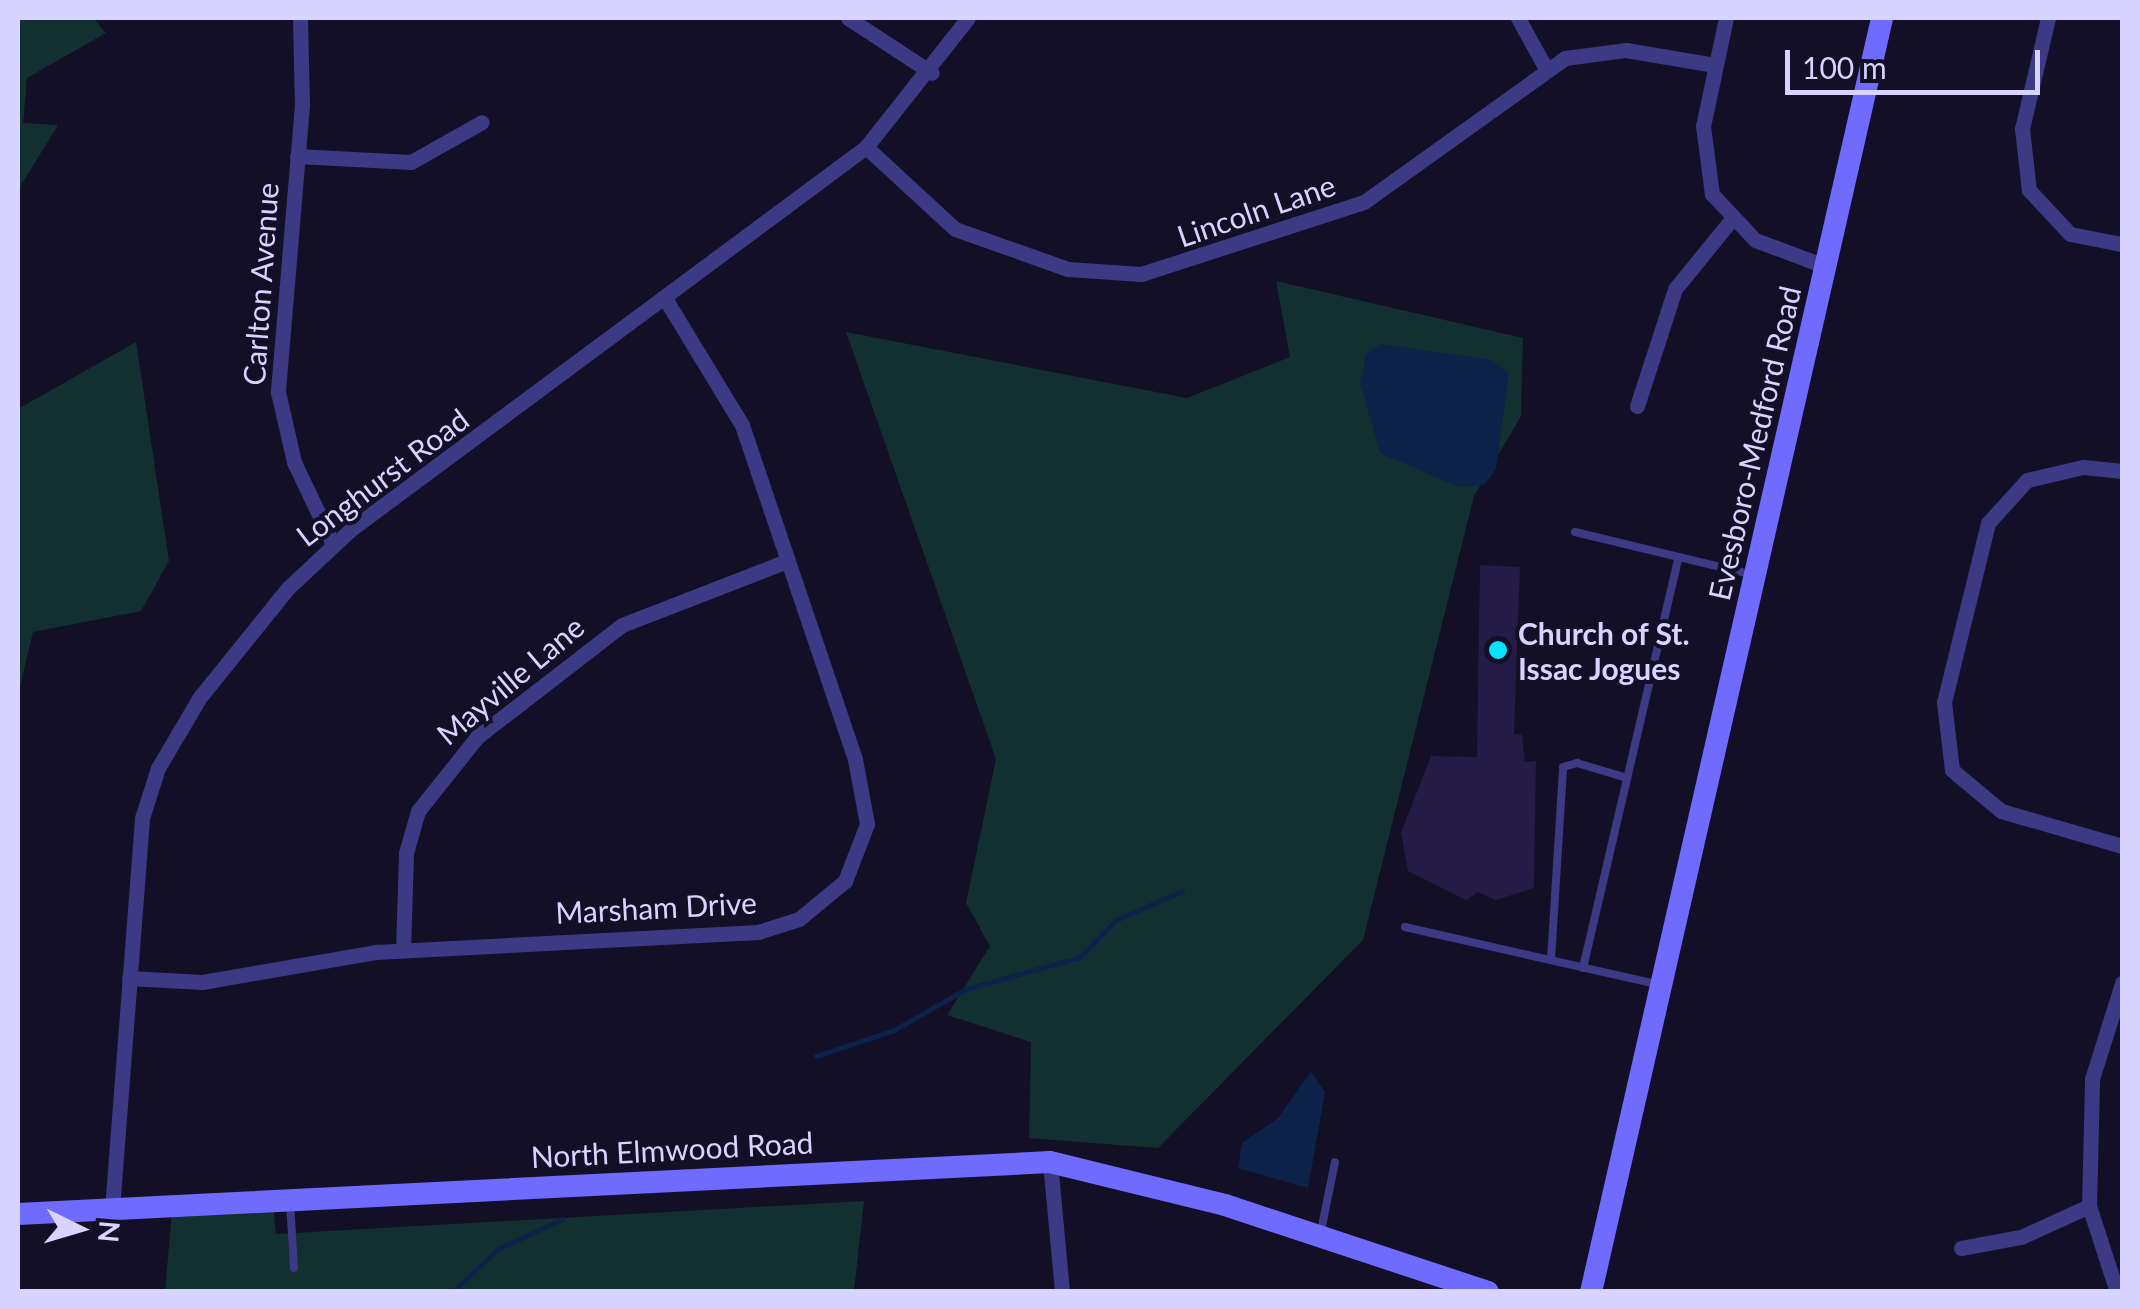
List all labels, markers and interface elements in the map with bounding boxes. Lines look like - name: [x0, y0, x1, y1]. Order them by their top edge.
- scale bar: [1790, 30, 2045, 92]
- text: 100 m: [1802, 49, 1887, 85]
- street label: Lincoln Lane: [1172, 166, 1340, 254]
- street label: Carlton Avenue: [235, 181, 285, 387]
- street label: Evesboro-Medford Road: [1700, 282, 1808, 604]
- street label: Longhurst Road: [289, 401, 475, 553]
- street label: Mayville Lane: [429, 608, 591, 752]
- place label: Church of St. Issac Jogues: [1518, 615, 1690, 686]
- marker: Church of St. Issac Jogues: [1487, 639, 1509, 661]
- street label: Marsham Drive: [554, 884, 758, 930]
- street label: North Elmwood Road: [530, 1124, 814, 1174]
- north arrow: [30, 1179, 130, 1279]
- text: N: [92, 1219, 128, 1244]

